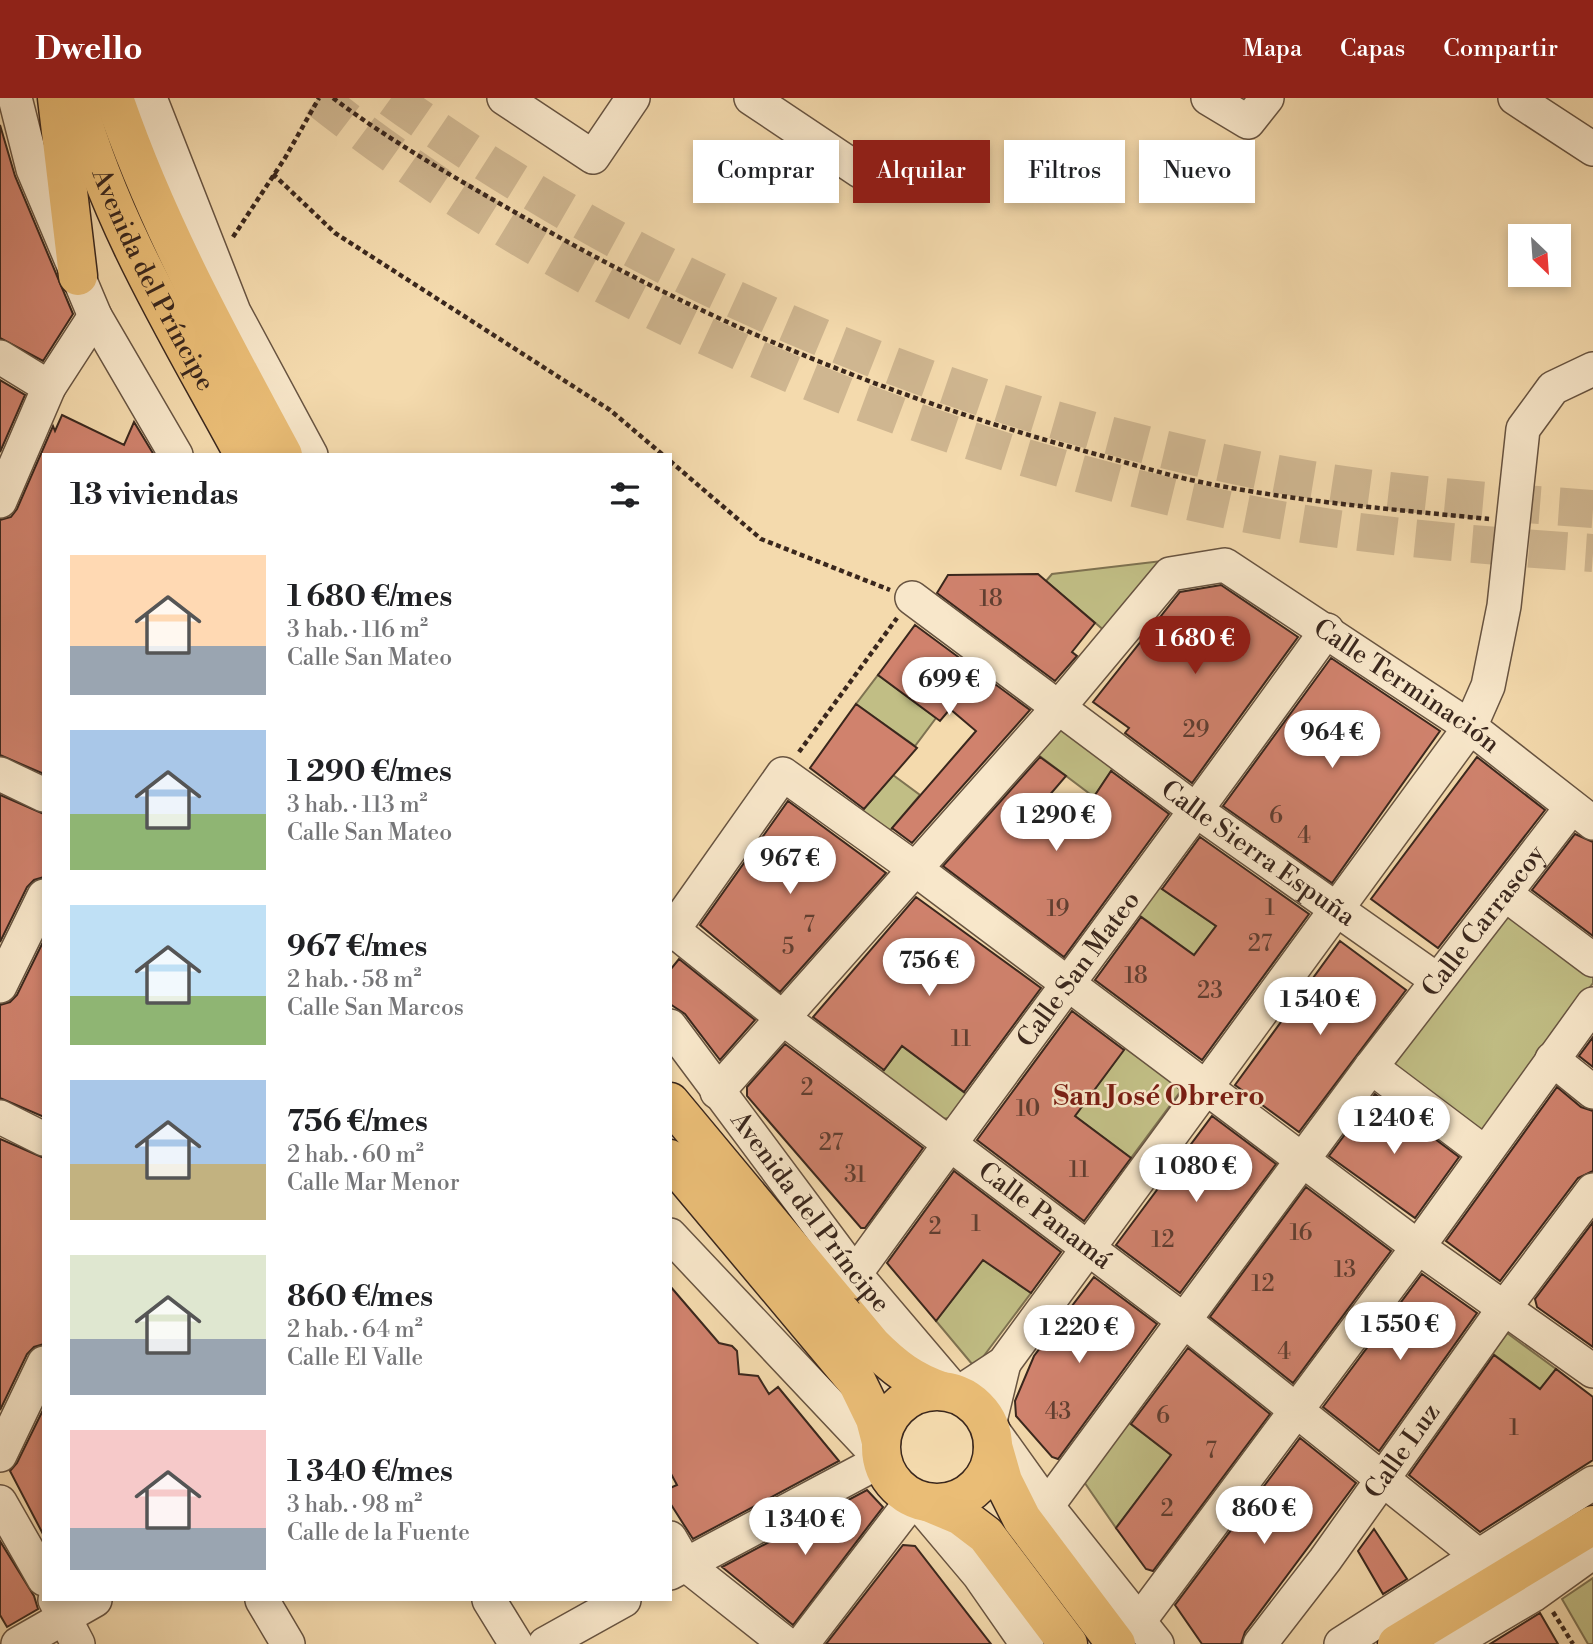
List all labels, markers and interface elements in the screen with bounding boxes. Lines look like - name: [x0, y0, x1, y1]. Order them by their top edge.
- text: Dwello: [35, 29, 143, 70]
- text: Mapa: [1243, 34, 1302, 64]
- text: Capas: [1340, 34, 1405, 64]
- text: Compartir: [1443, 34, 1558, 64]
- chip: Comprar: [693, 140, 839, 203]
- chip: Alquilar: [853, 140, 990, 203]
- chip: Filtros: [1004, 140, 1125, 203]
- chip: Nuevo: [1139, 140, 1255, 203]
- street label: Avenida del Príncipe: [84, 163, 222, 397]
- north arrow: [1508, 224, 1572, 287]
- map controls: [1508, 224, 1571, 287]
- text: 13 viviendas: [70, 476, 238, 514]
- icon: filters: [606, 476, 644, 514]
- text: 1 680 €/mes: [287, 578, 452, 616]
- icon: home: [126, 583, 210, 667]
- house number: 18: [979, 585, 1003, 613]
- street label: Calle Terminación: [1307, 612, 1506, 760]
- text: 3 hab. · 116 m²: [287, 616, 428, 644]
- pin: 1 680 €: [1130, 616, 1260, 676]
- text: 1 680 €: [1155, 625, 1235, 653]
- text: Calle San Mateo: [287, 644, 452, 672]
- pin: 699 €: [900, 658, 998, 717]
- text: 699 €: [918, 666, 980, 694]
- pin: 964 €: [1283, 710, 1381, 770]
- house number: 29: [1182, 716, 1210, 744]
- text: 964 €: [1300, 719, 1364, 747]
- text: 1 290 €/mes: [287, 753, 452, 791]
- icon: home: [126, 758, 210, 842]
- street label: Calle Sierra Espuña: [1154, 773, 1362, 934]
- text: 3 hab. · 113 m²: [287, 791, 428, 819]
- pin: 1 290 €: [991, 794, 1121, 853]
- text: 1 290 €: [1017, 802, 1095, 830]
- house number: 6: [1269, 802, 1283, 830]
- text: Calle San Mateo: [287, 819, 452, 847]
- house number: 4: [1297, 822, 1311, 850]
- pin: 967 €: [741, 836, 839, 896]
- street label: Calle Carrascoy: [1415, 838, 1553, 1003]
- text: 967 €: [760, 845, 820, 873]
- street label: Calle San Mateo: [1010, 885, 1147, 1054]
- house number: 1: [1265, 894, 1275, 922]
- house number: 19: [1046, 895, 1070, 923]
- house number: 7: [803, 911, 815, 939]
- text: 967 €/mes: [287, 928, 427, 966]
- house number: 27: [1248, 930, 1273, 958]
- icon: home: [126, 933, 210, 1017]
- house number: 5: [782, 933, 794, 961]
- pin: 756 €: [880, 939, 978, 998]
- text: 756 €: [899, 947, 959, 975]
- house number: 18: [1124, 962, 1148, 990]
- text: 2 hab. · 58 m²: [287, 966, 422, 994]
- house number: 23: [1197, 977, 1223, 1005]
- pin: 1 540 €: [1255, 978, 1385, 1037]
- text: 1 540 €: [1280, 986, 1360, 1014]
- text: Calle San Marcos: [287, 994, 464, 1022]
- house number: 11: [951, 1025, 971, 1053]
- house number: 2: [800, 1074, 814, 1102]
- district label: San José Obrero: [1053, 1079, 1265, 1114]
- house number: 10: [1016, 1095, 1040, 1123]
- pin: 1 240 €: [1329, 1096, 1459, 1156]
- text: 756 €/mes: [287, 1103, 428, 1141]
- street label: Avenida del Príncipe: [723, 1105, 897, 1319]
- text: 1 240 €: [1354, 1105, 1434, 1133]
- icon: home: [126, 1108, 210, 1192]
- house number: 27: [819, 1129, 844, 1157]
- text: 2 hab. · 60 m²: [287, 1141, 424, 1169]
- pin: 1 080 €: [1131, 1144, 1261, 1204]
- text: 1 080 €: [1155, 1153, 1237, 1181]
- street label: Calle Panamá: [972, 1155, 1119, 1277]
- house number: 11: [1069, 1156, 1089, 1184]
- house number: 31: [844, 1161, 866, 1189]
- text: Calle Mar Menor: [287, 1169, 460, 1197]
- house number: 1: [971, 1210, 981, 1238]
- house number: 2: [928, 1213, 942, 1241]
- house number: 16: [1289, 1219, 1313, 1247]
- house number: 12: [1151, 1226, 1175, 1254]
- house number: 13: [1334, 1256, 1356, 1284]
- house number: 12: [1251, 1270, 1275, 1298]
- text: 860 €/mes: [287, 1278, 433, 1316]
- icon: home: [126, 1283, 210, 1367]
- pin: 1 550 €: [1335, 1302, 1465, 1362]
- pin: 1 220 €: [1014, 1306, 1144, 1365]
- text: 1 550 €: [1361, 1311, 1439, 1339]
- text: 1 220 €: [1040, 1314, 1118, 1342]
- text: 2 hab. · 64 m²: [287, 1316, 423, 1344]
- house number: 4: [1277, 1338, 1291, 1366]
- text: Calle El Valle: [287, 1344, 423, 1372]
- street label: Calle Luz: [1358, 1397, 1447, 1505]
- house number: 43: [1045, 1398, 1071, 1426]
- house number: 6: [1156, 1402, 1170, 1430]
- house number: 1: [1509, 1414, 1519, 1442]
- house number: 7: [1205, 1437, 1217, 1465]
- text: 1 340 €/mes: [287, 1453, 453, 1491]
- icon: home: [126, 1458, 210, 1542]
- pin: 860 €: [1215, 1486, 1313, 1546]
- text: 3 hab. · 98 m²: [287, 1491, 422, 1519]
- house number: 2: [1160, 1495, 1174, 1523]
- text: 860 €: [1232, 1495, 1296, 1523]
- pin: 1 340 €: [740, 1498, 870, 1557]
- text: 1 340 €: [765, 1506, 845, 1534]
- text: Calle de la Fuente: [287, 1519, 470, 1547]

